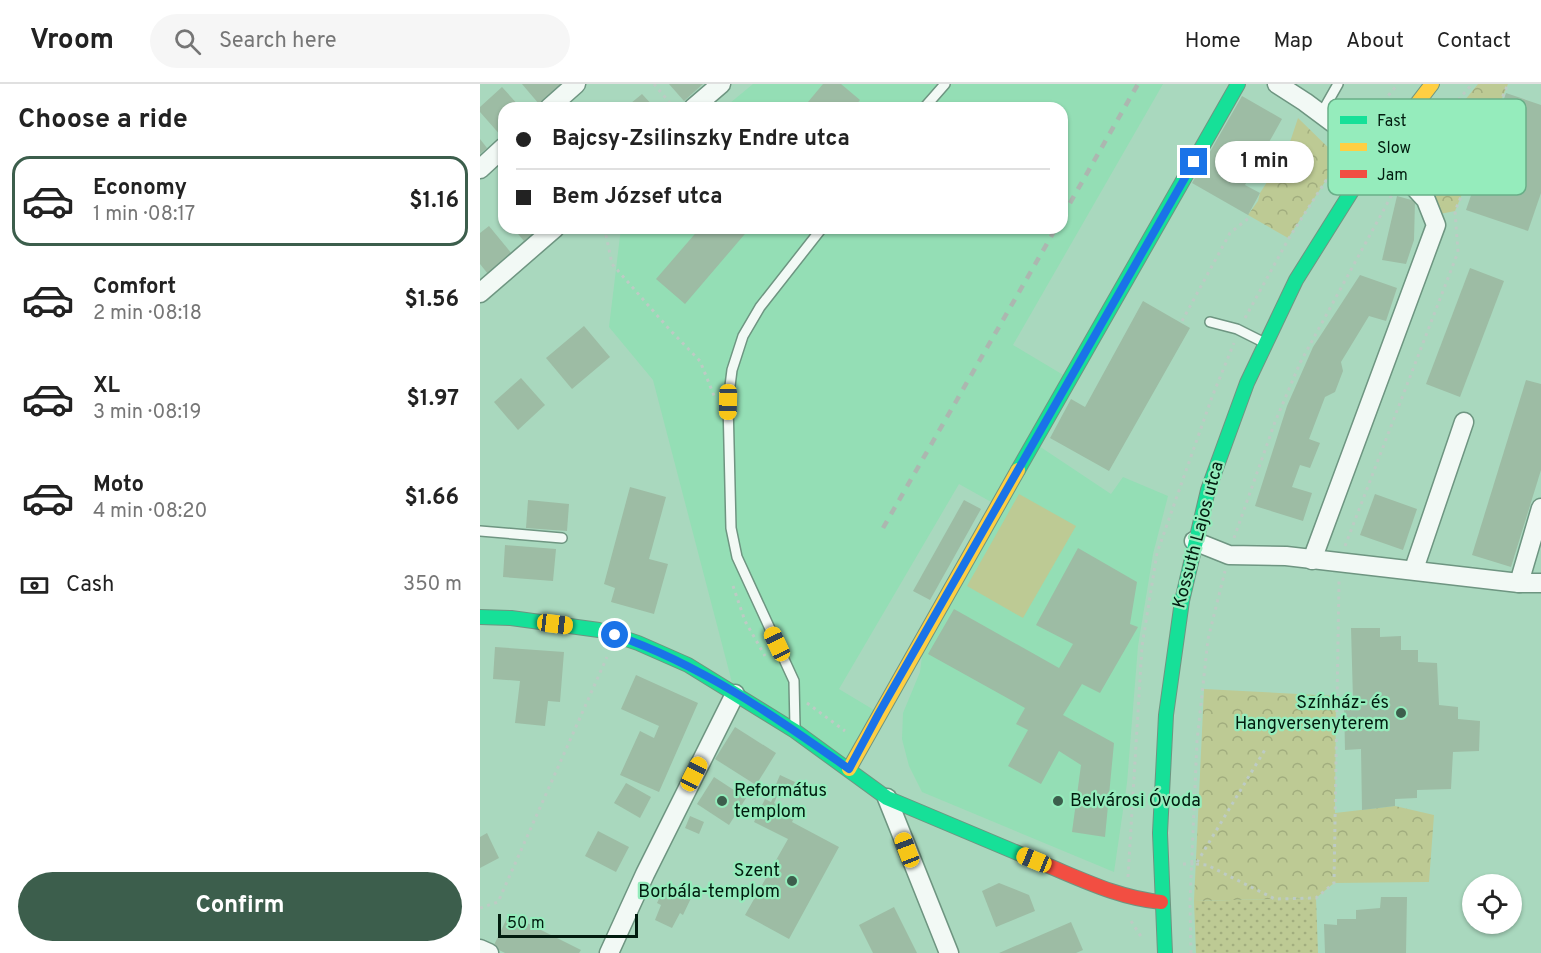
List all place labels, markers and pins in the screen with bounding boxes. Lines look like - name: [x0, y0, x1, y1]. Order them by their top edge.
- place label: Színház- és Hangversenyterem: [1235, 692, 1389, 736]
- marker: Színház- és Hangversenyterem: [1394, 706, 1408, 720]
- place label: Református templom: [734, 780, 827, 824]
- place label: Belvárosi Óvoda: [1070, 788, 1201, 813]
- marker: Református templom: [715, 794, 729, 808]
- marker: Belvárosi Óvoda: [1051, 794, 1065, 808]
- place label: Szent Borbála-templom: [638, 860, 780, 904]
- marker: Szent Borbála-templom: [785, 874, 799, 888]

